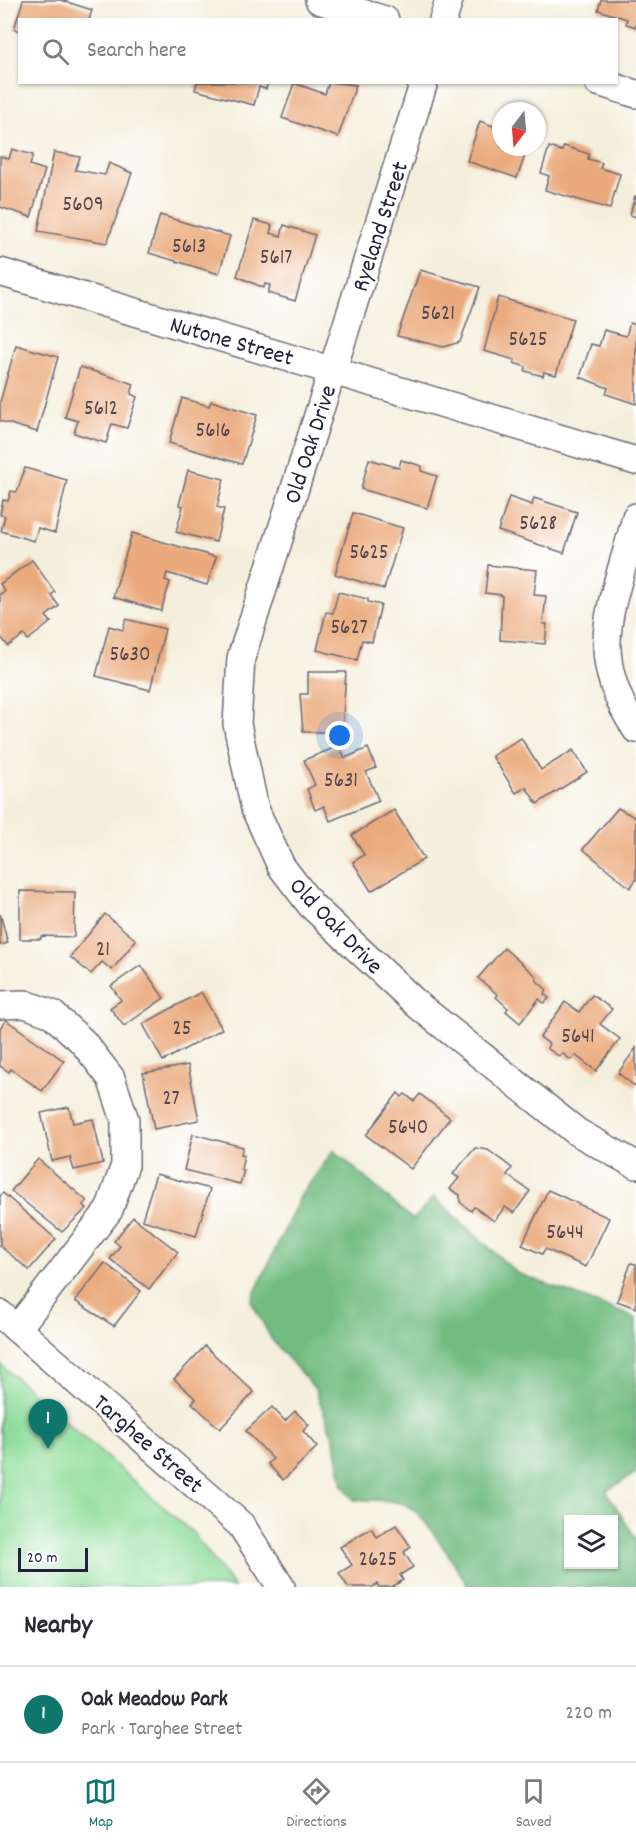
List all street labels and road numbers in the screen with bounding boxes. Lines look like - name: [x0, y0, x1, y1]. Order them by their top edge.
- street label: Ryeland Street: [345, 157, 419, 296]
- street label: Nutone Street: [165, 309, 297, 377]
- street label: Old Oak Drive: [277, 381, 347, 509]
- street label: Old Oak Drive: [280, 871, 390, 983]
- street label: Targhee Street: [84, 1388, 210, 1503]

